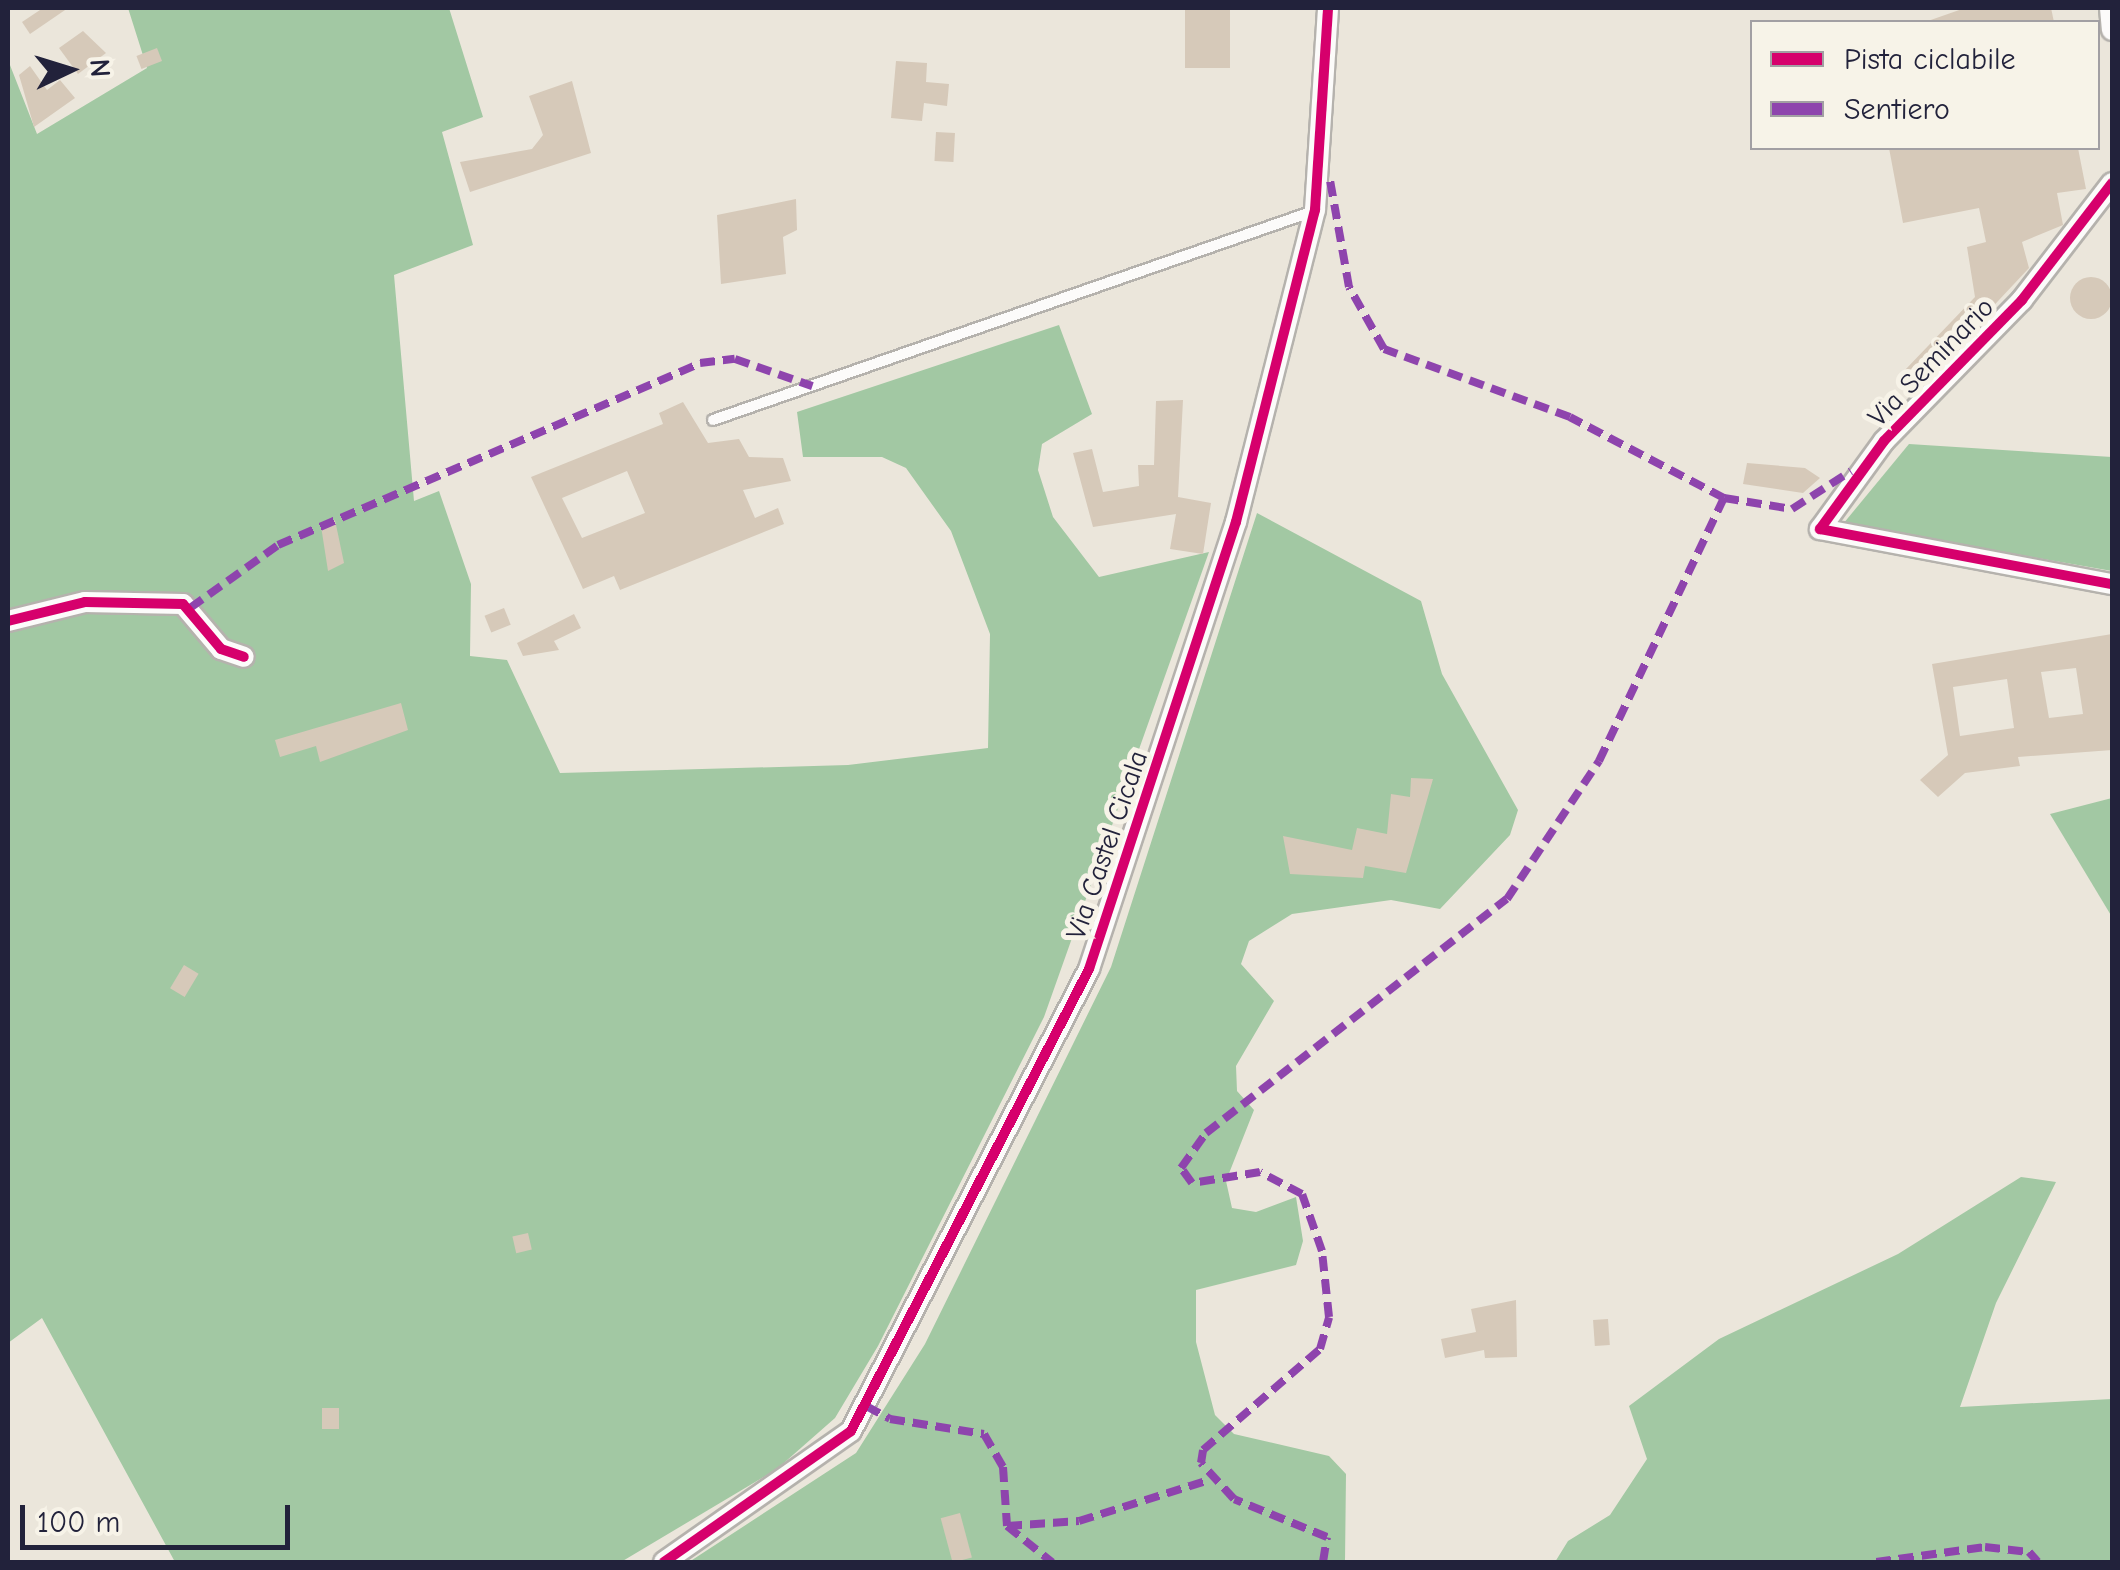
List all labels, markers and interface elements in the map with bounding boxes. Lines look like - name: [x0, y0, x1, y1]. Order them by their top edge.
- north arrow: [20, 20, 120, 120]
- legend: [1750, 20, 2100, 150]
- text: Pista ciclabile: [1844, 42, 2016, 77]
- text: N: [83, 58, 117, 78]
- text: Sentiero: [1844, 92, 1950, 127]
- street label: Via Seminario: [1861, 290, 2001, 434]
- street label: Via Castel Cicala: [1059, 746, 1155, 944]
- scale bar: [25, 1485, 295, 1547]
- text: 100 m: [37, 1505, 120, 1540]

